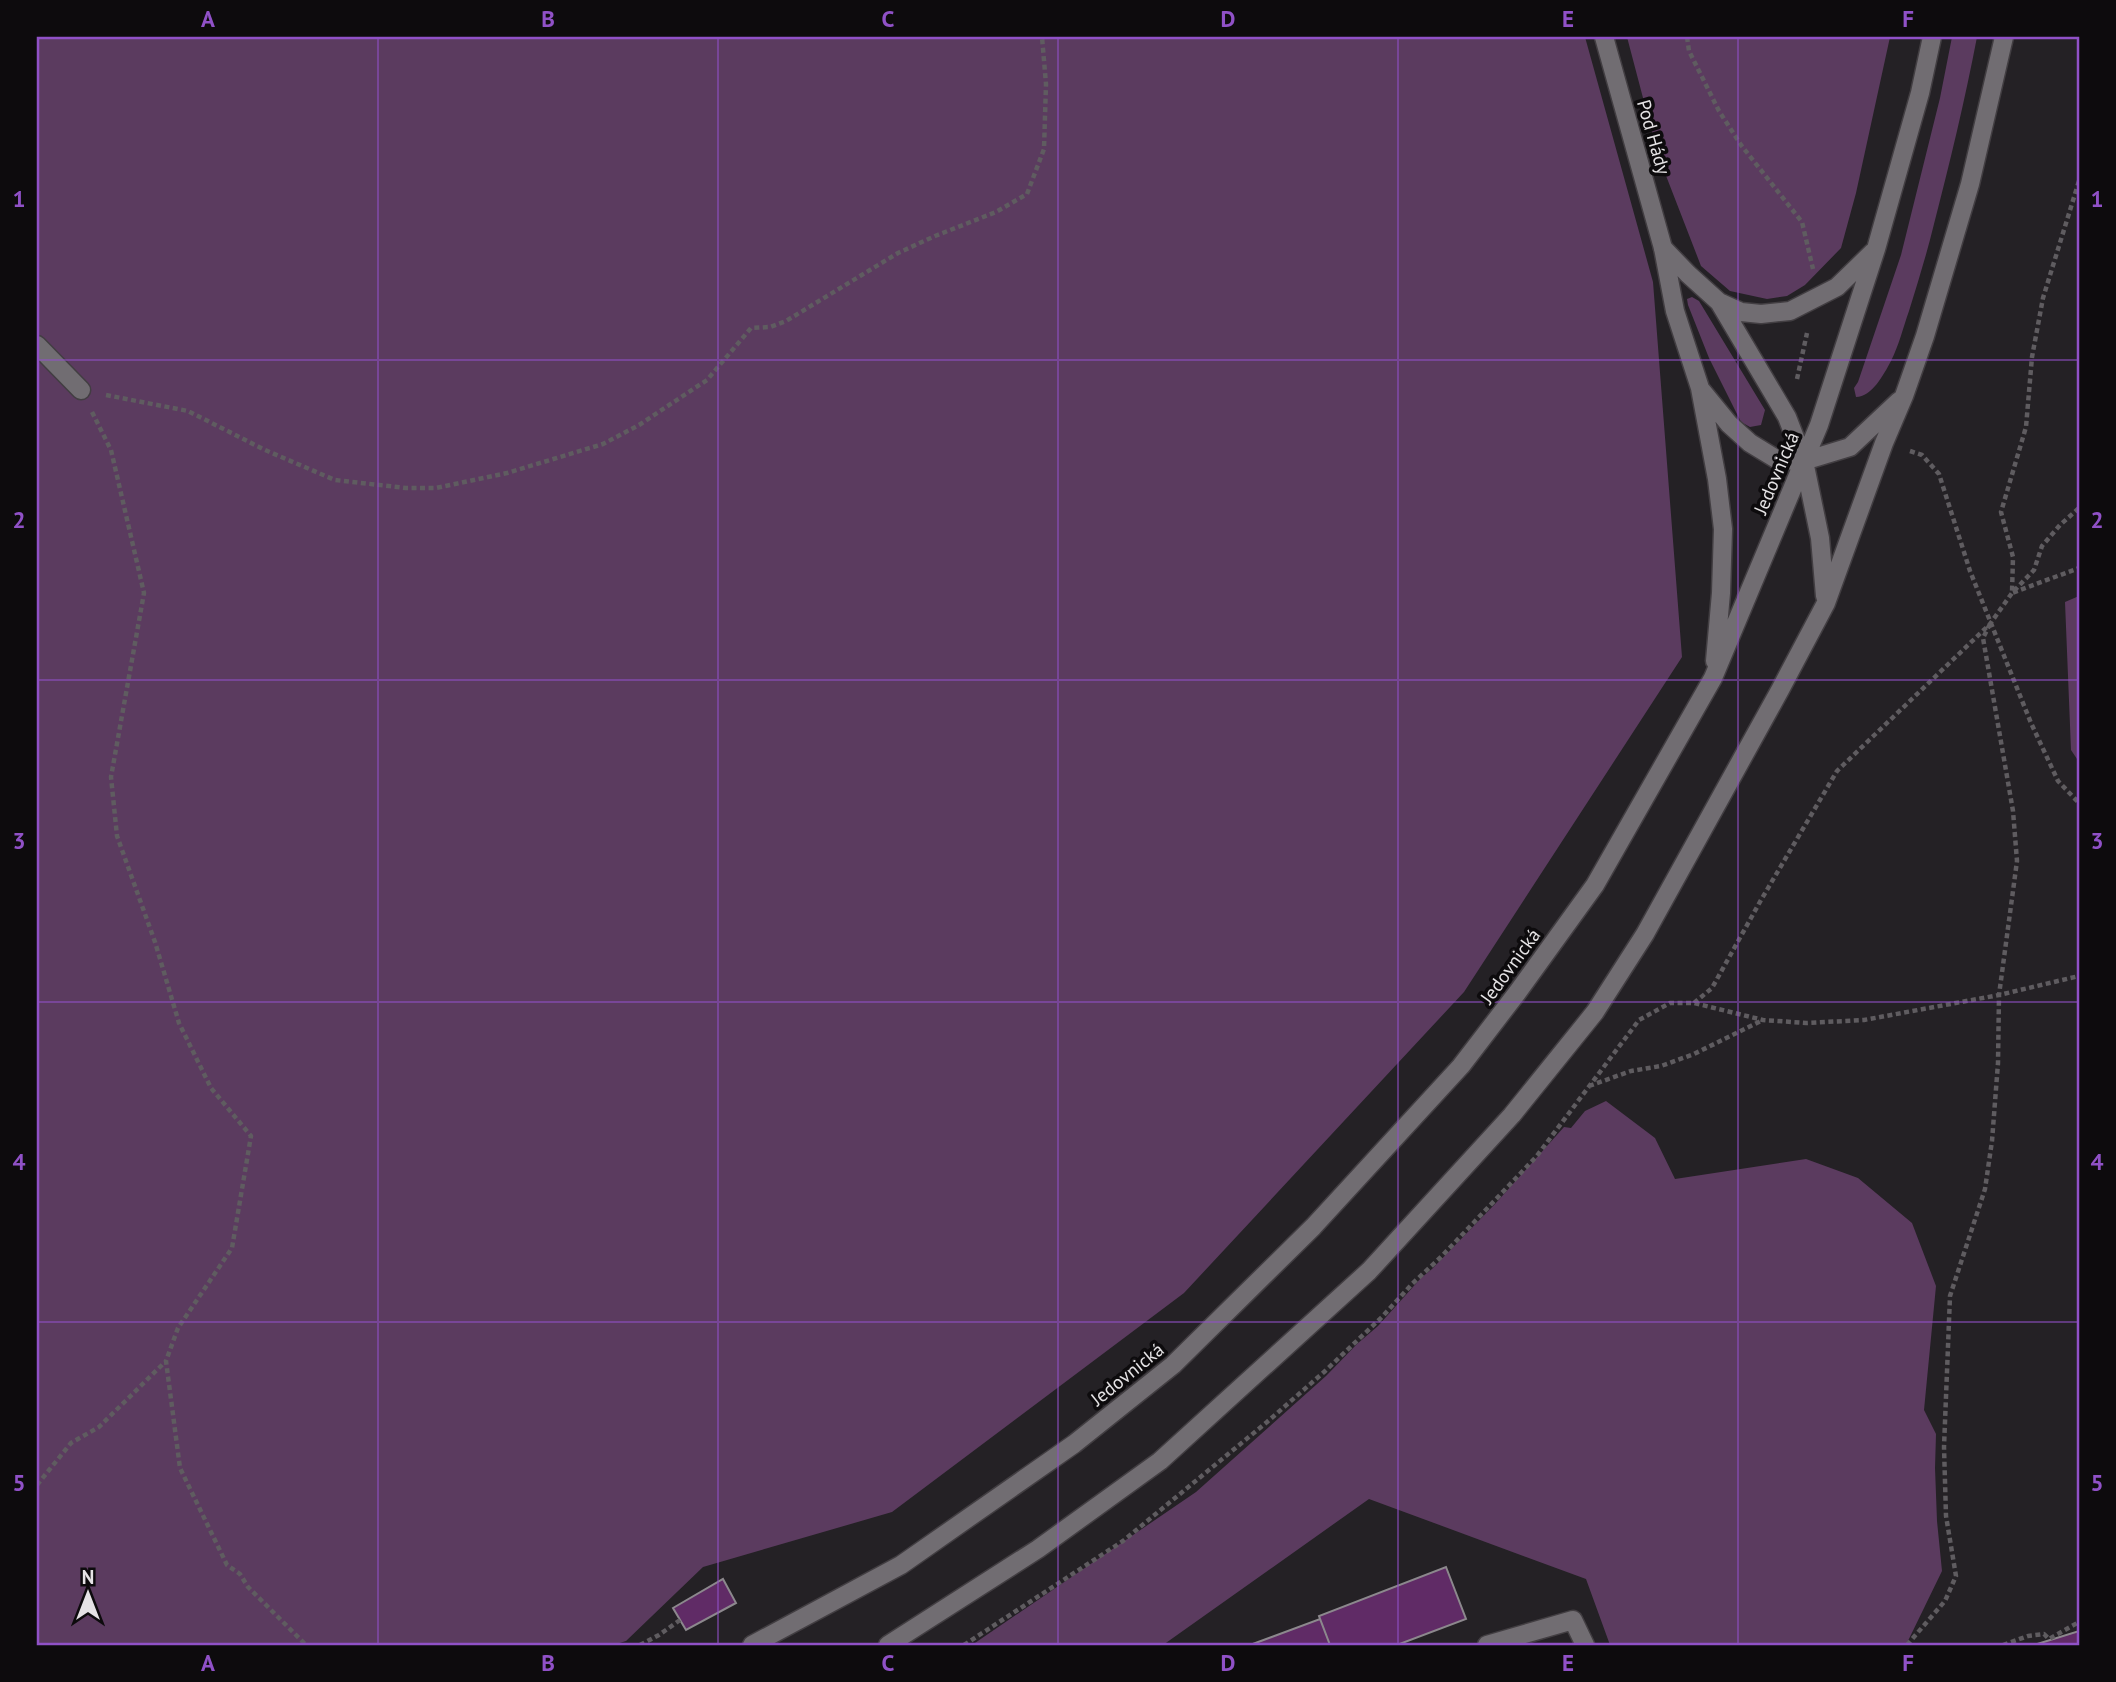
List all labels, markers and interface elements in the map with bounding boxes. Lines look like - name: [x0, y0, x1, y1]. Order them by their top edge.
- text: A: [201, 4, 215, 33]
- text: B: [541, 4, 555, 33]
- text: C: [882, 4, 895, 33]
- text: D: [1221, 4, 1235, 33]
- text: E: [1562, 4, 1574, 33]
- text: F: [1902, 4, 1914, 33]
- street label: Pod Hády: [1632, 97, 1676, 177]
- text: 1: [12, 184, 26, 213]
- text: 1: [2090, 184, 2104, 213]
- street label: Jedovnická: [1748, 428, 1804, 519]
- text: 2: [12, 505, 26, 534]
- text: 2: [2090, 505, 2104, 534]
- text: 3: [12, 826, 26, 855]
- text: 3: [2090, 826, 2104, 855]
- street label: Jedovnická: [1474, 924, 1545, 1009]
- text: 4: [12, 1147, 26, 1176]
- text: 4: [2090, 1147, 2104, 1176]
- street label: Jedovnická: [1085, 1337, 1168, 1411]
- text: 5: [12, 1468, 26, 1497]
- text: 5: [2090, 1468, 2104, 1497]
- north arrow: [52, 1560, 122, 1630]
- text: N: [82, 1565, 94, 1589]
- text: A: [201, 1648, 215, 1677]
- text: B: [541, 1648, 555, 1677]
- text: C: [882, 1648, 895, 1677]
- text: D: [1221, 1648, 1235, 1677]
- text: E: [1562, 1648, 1574, 1677]
- text: F: [1902, 1648, 1914, 1677]

